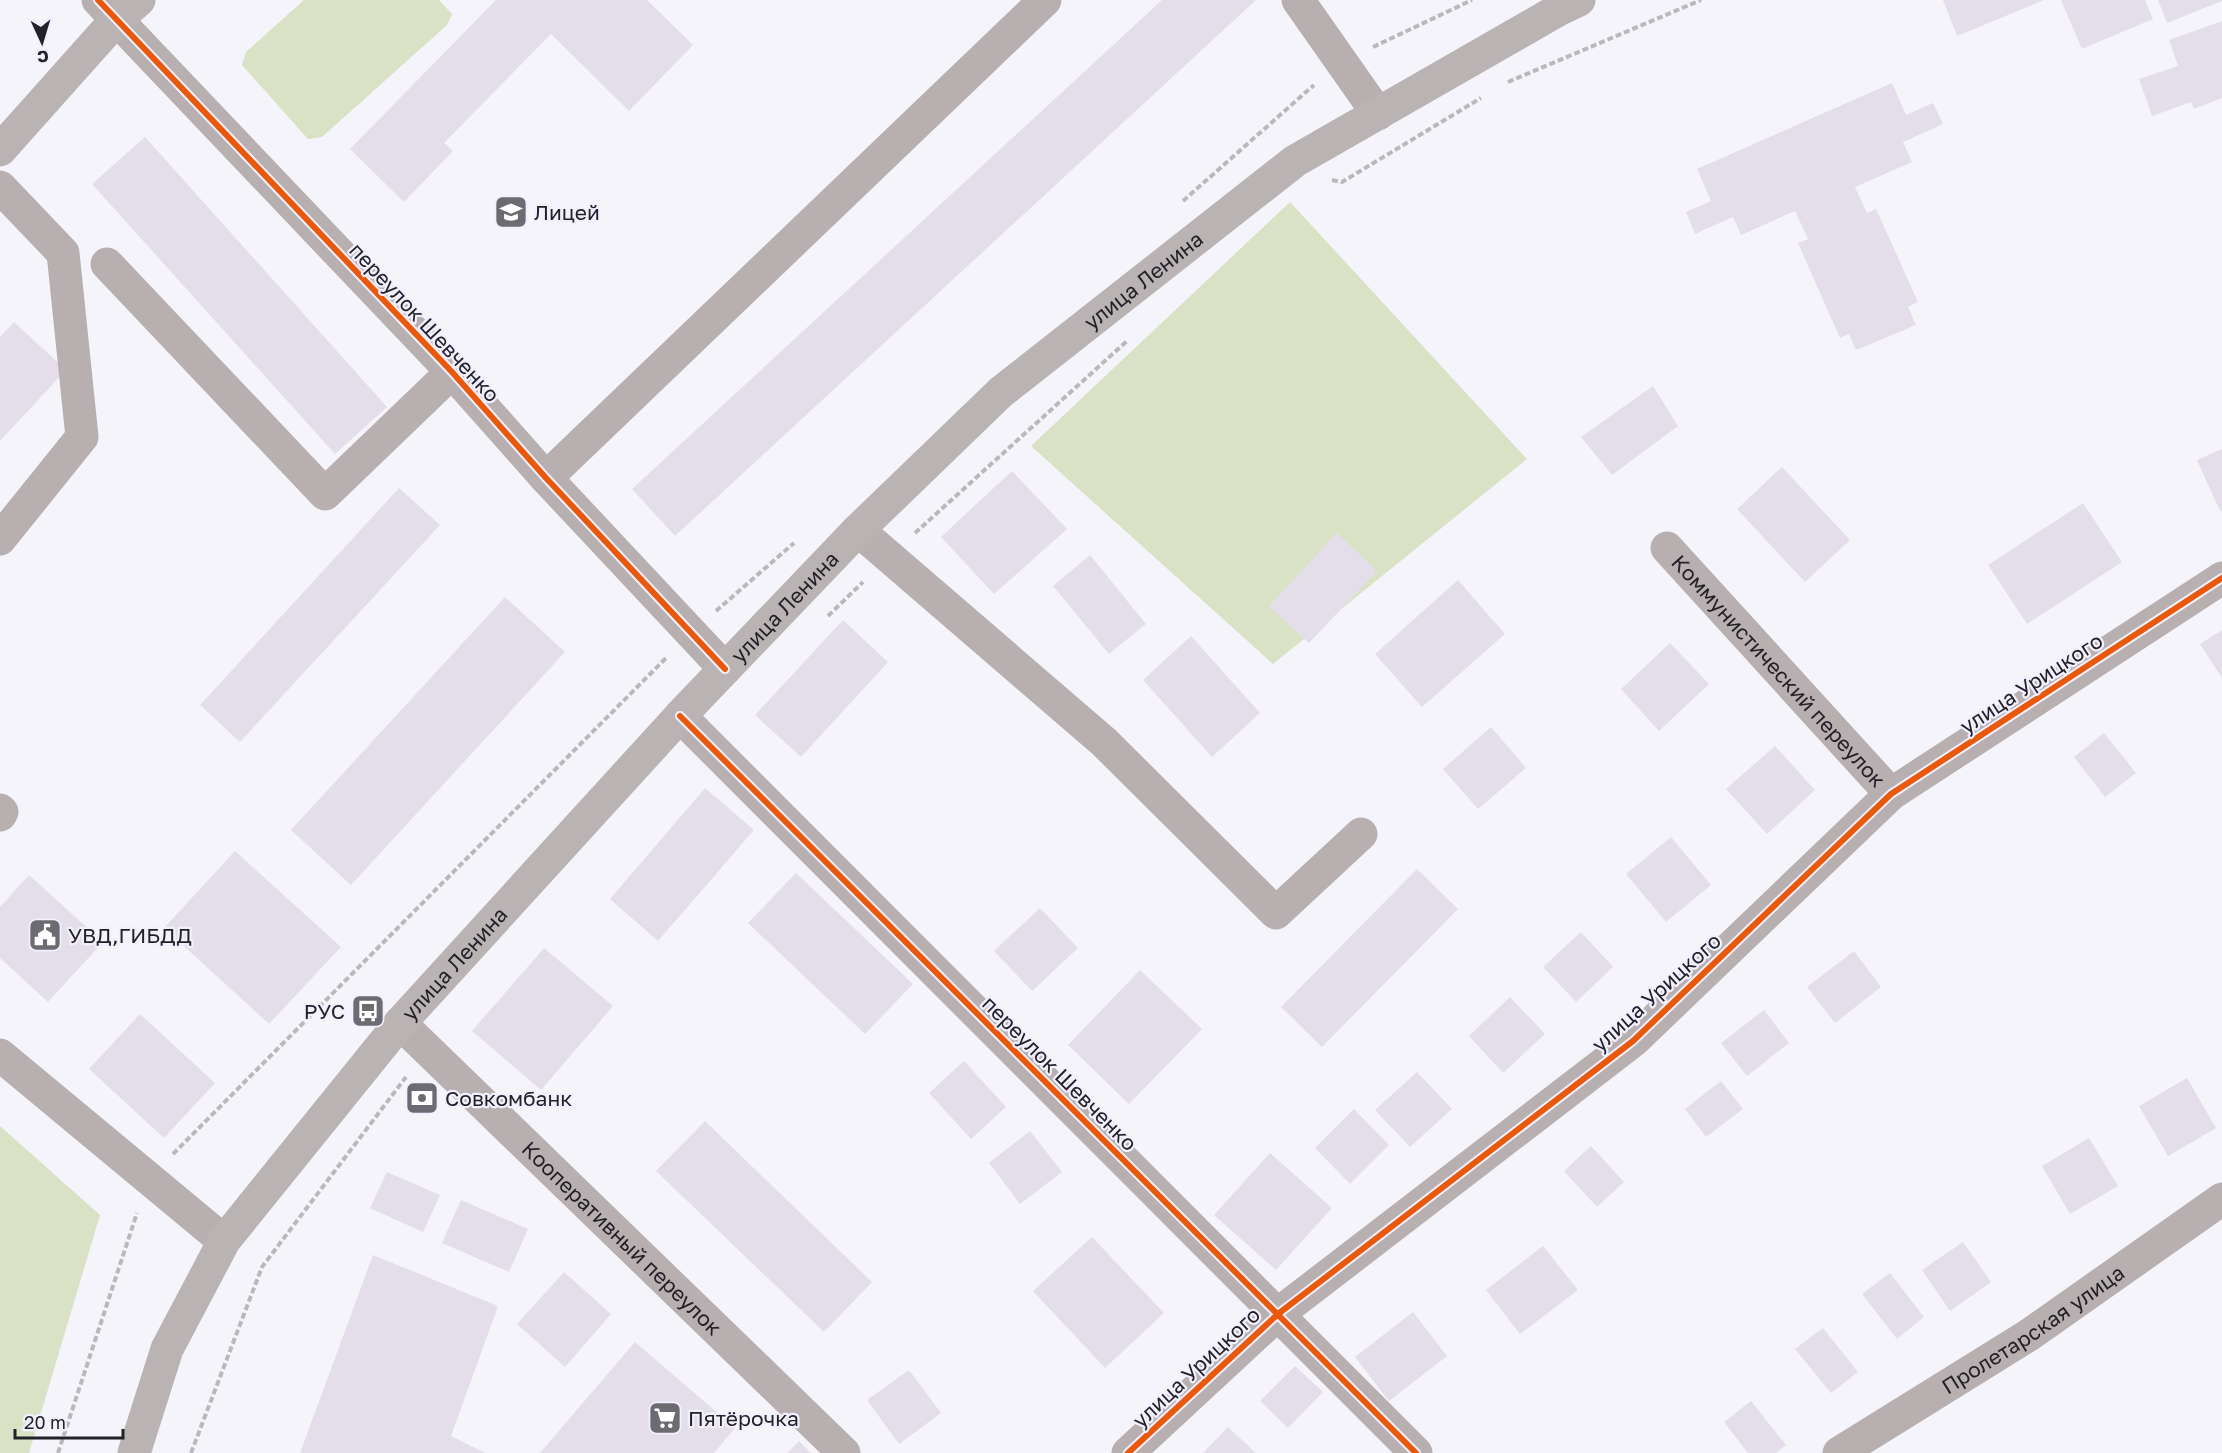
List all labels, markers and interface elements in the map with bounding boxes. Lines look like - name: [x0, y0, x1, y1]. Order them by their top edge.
- north arrow: [12, 12, 72, 72]
- text: С: [37, 47, 49, 67]
- school or university icon: Лицей: [493, 194, 529, 230]
- place label: Лицей: [534, 199, 600, 225]
- street label: улица Ленина: [1078, 225, 1208, 335]
- street label: переулок Шевченко: [344, 237, 506, 407]
- street label: улица Ленина: [725, 546, 844, 668]
- street label: Коммунистический переулок: [1666, 549, 1891, 792]
- street label: улица Урицкого: [1955, 627, 2107, 739]
- street label: улица Ленина: [396, 901, 513, 1026]
- public building icon: УВД,ГИБДД: [27, 917, 63, 953]
- place label: УВД,ГИБДД: [68, 922, 192, 948]
- street label: улица Урицкого: [1586, 927, 1726, 1057]
- street label: переулок Шевченко: [977, 990, 1143, 1156]
- bus stop icon: РУС: [350, 993, 386, 1029]
- place label: РУС: [304, 998, 345, 1024]
- bank icon: Совкомбанк: [404, 1080, 440, 1116]
- place label: Совкомбанк: [445, 1085, 572, 1111]
- street label: Кооперативный переулок: [517, 1135, 727, 1340]
- street label: Пролетарская улица: [1937, 1259, 2129, 1399]
- street label: улица Урицкого: [1127, 1301, 1265, 1433]
- supermarket icon: Пятёрочка: [647, 1400, 683, 1436]
- scale bar: [15, 1402, 123, 1440]
- place label: Пятёрочка: [688, 1405, 799, 1431]
- text: 20 m: [24, 1411, 66, 1433]

